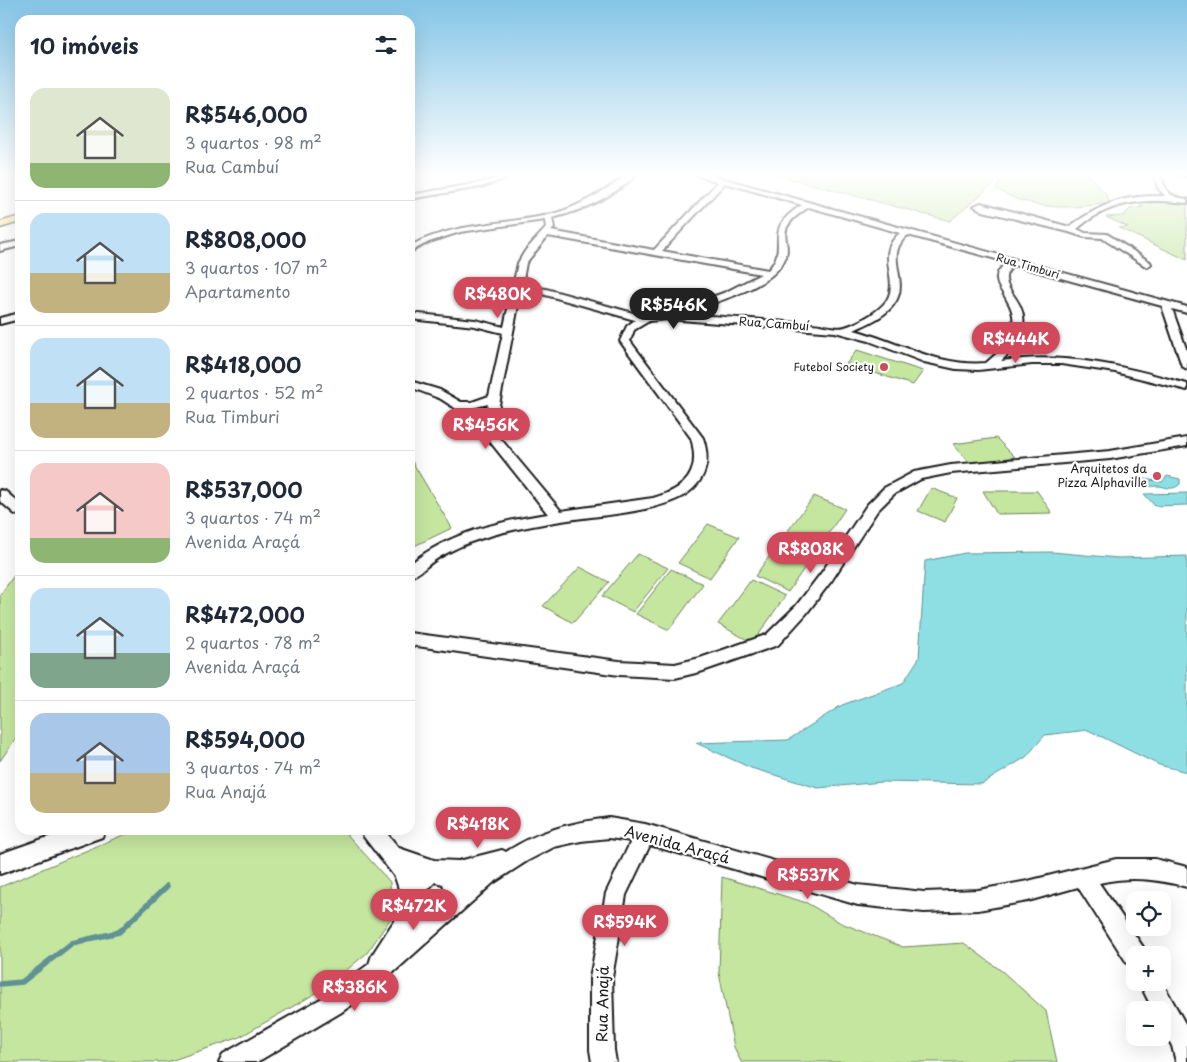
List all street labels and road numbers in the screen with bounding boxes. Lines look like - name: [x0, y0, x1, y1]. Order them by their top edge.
- street label: Rua Timburi: [994, 248, 1062, 283]
- street label: Rua Cambuí: [738, 312, 810, 334]
- street label: Avenida Araçá: [622, 818, 733, 869]
- street label: Rua Anajá: [589, 965, 614, 1042]

